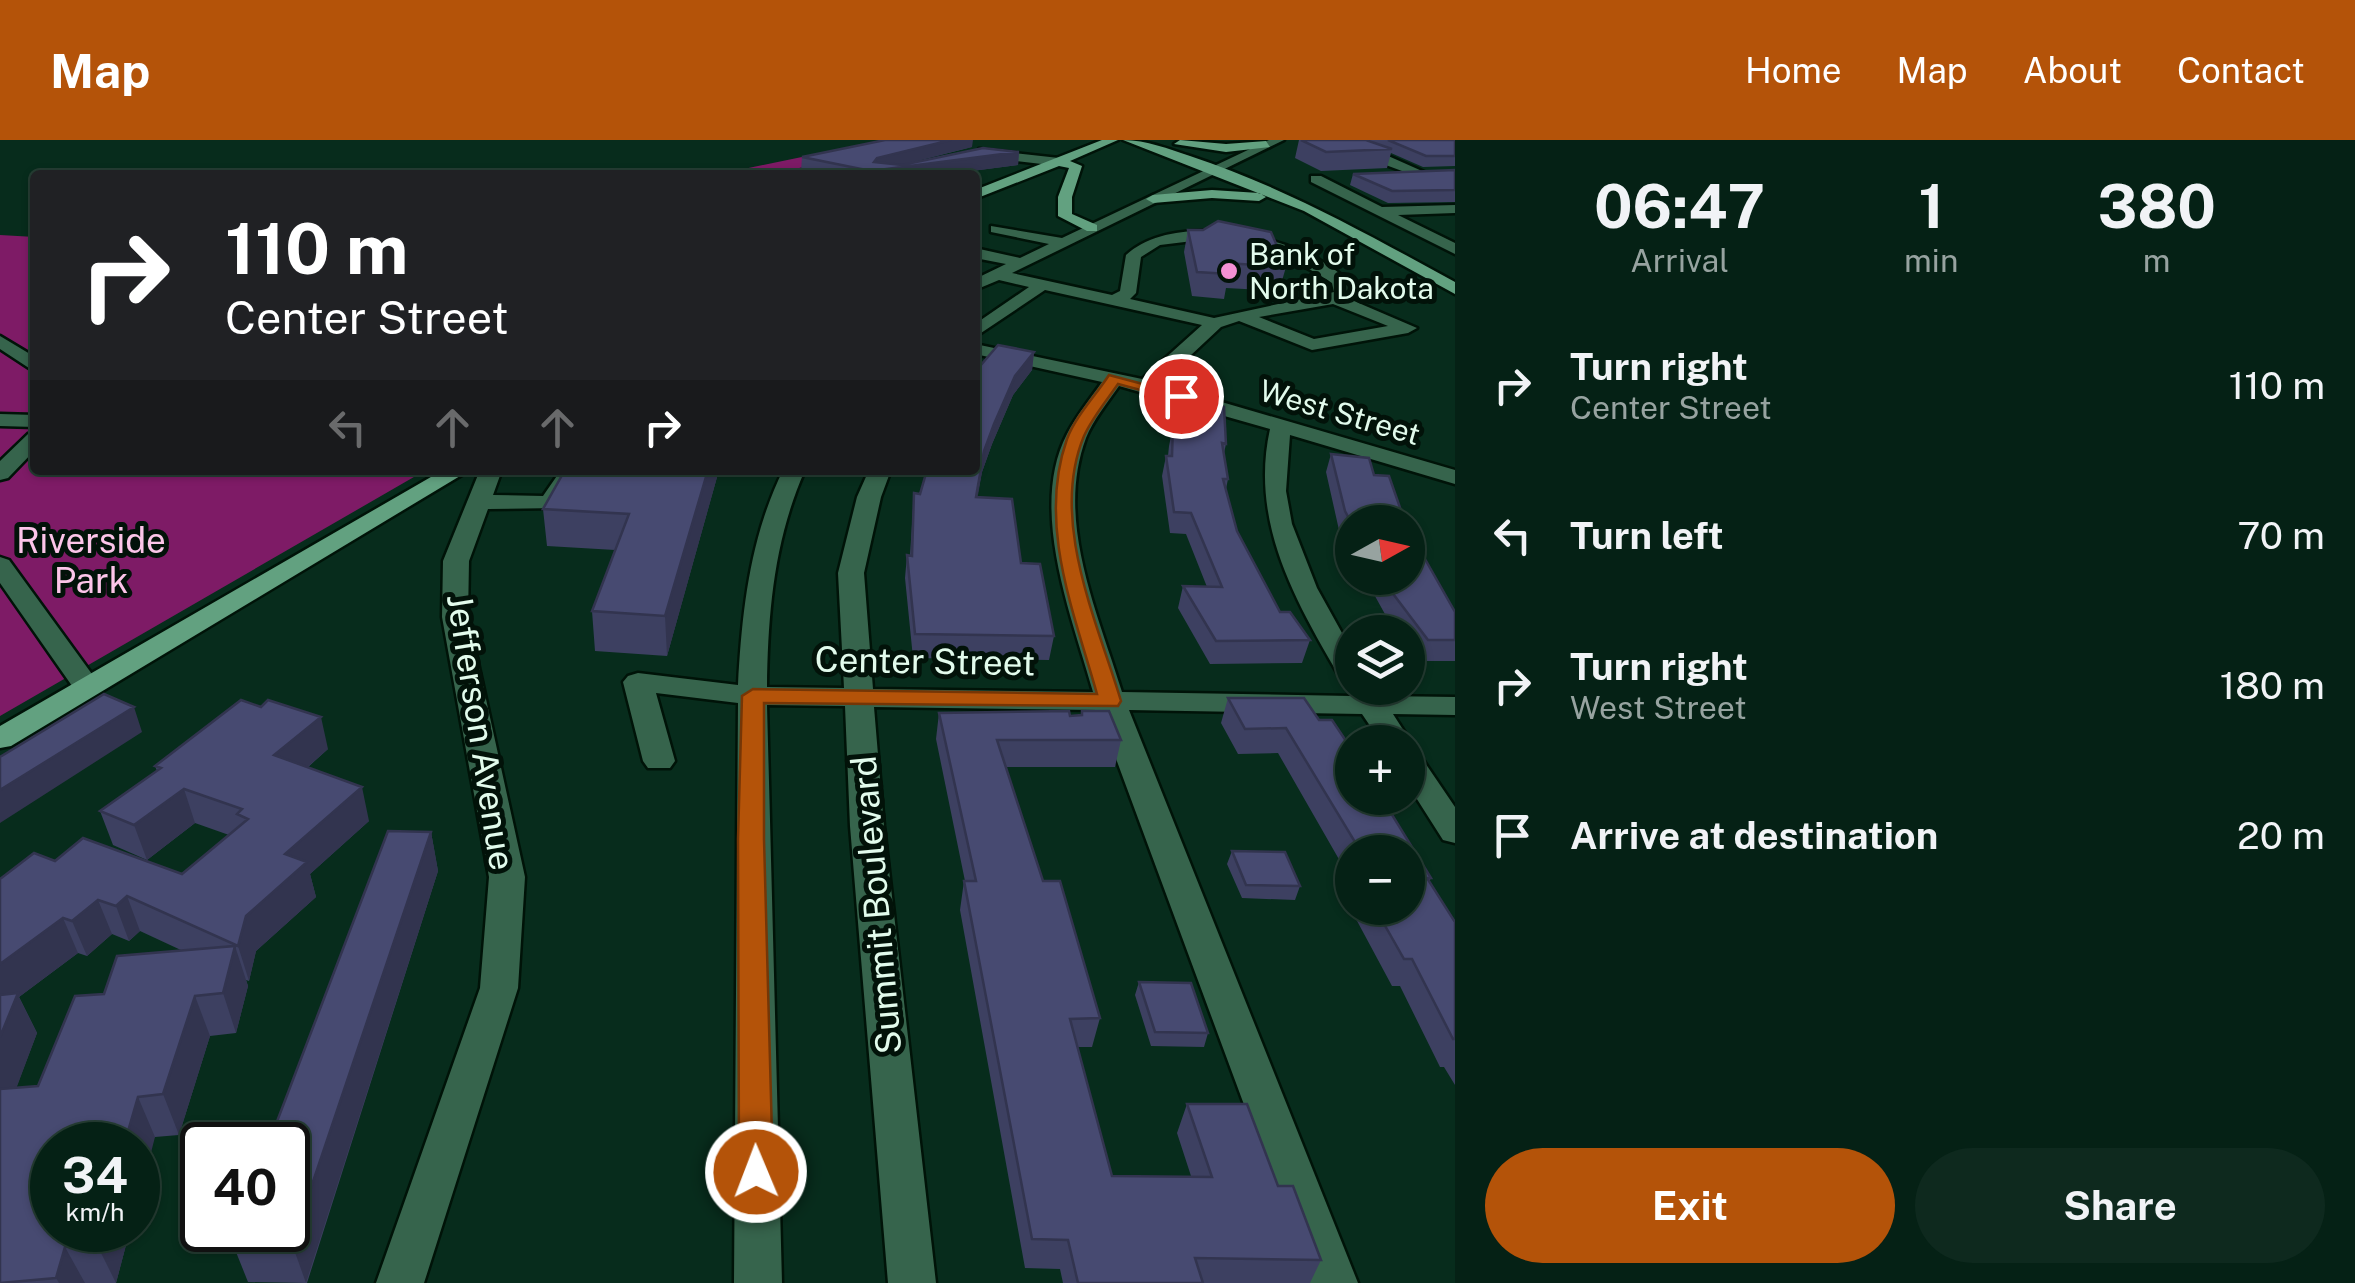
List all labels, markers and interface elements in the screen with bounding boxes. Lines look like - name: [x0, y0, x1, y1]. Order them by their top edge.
- text: Map: [50, 42, 150, 99]
- text: Home: [1745, 50, 1842, 91]
- text: Map: [1897, 50, 1968, 91]
- text: About: [2023, 50, 2122, 91]
- text: Contact: [2177, 50, 2305, 91]
- text: 06:47: [1594, 171, 1765, 242]
- text: 1: [1918, 171, 1944, 242]
- text: 380: [2097, 171, 2216, 242]
- text: 110 m: [225, 207, 409, 290]
- icon: right: [60, 210, 190, 340]
- place label: Bank of North Dakota: [1249, 236, 1434, 306]
- text: Arrival: [1630, 242, 1729, 279]
- text: min: [1904, 242, 1958, 279]
- text: m: [2143, 242, 2171, 279]
- marker: Bank of North Dakota: [1218, 260, 1240, 282]
- text: Center Street: [225, 291, 509, 344]
- text: Turn right: [1570, 344, 1748, 389]
- pin: [1139, 354, 1224, 439]
- icon: right: [1485, 358, 1540, 413]
- text: 110 m: [2229, 363, 2325, 408]
- icon: arrive: [1154, 369, 1209, 424]
- street label: West Street: [1255, 372, 1425, 452]
- text: Center Street: [1570, 389, 1772, 426]
- icon: left: [320, 400, 375, 455]
- icon: ahead: [425, 400, 480, 455]
- icon: ahead: [530, 400, 585, 455]
- icon: right: [635, 400, 690, 455]
- north arrow: [1335, 505, 1425, 595]
- map controls: [1335, 505, 1425, 925]
- icon: left: [1485, 508, 1540, 563]
- text: Turn left: [1570, 513, 1724, 558]
- text: 70 m: [2238, 513, 2325, 558]
- park label: Riverside Park: [16, 520, 166, 601]
- street label: Jefferson Avenue: [439, 591, 523, 873]
- button: layers: [1335, 615, 1425, 705]
- street label: Center Street: [814, 639, 1036, 683]
- text: Turn right: [1570, 644, 1748, 689]
- icon: right: [1485, 658, 1540, 713]
- text: 180 m: [2220, 663, 2325, 708]
- text: West Street: [1570, 689, 1747, 726]
- button: +: [1335, 725, 1425, 815]
- street label: Summit Boulevard: [843, 754, 909, 1056]
- icon: arrive: [1485, 808, 1540, 863]
- text: Arrive at destination: [1570, 813, 1938, 858]
- text: 20 m: [2237, 813, 2325, 858]
- button: −: [1335, 835, 1425, 925]
- position arrow: [704, 1120, 808, 1224]
- speed limit sign: 40: [180, 1122, 310, 1252]
- text: 34: [62, 1145, 128, 1204]
- button: Exit: [1485, 1148, 1895, 1263]
- button: Share: [1915, 1148, 2325, 1263]
- text: km/h: [66, 1197, 124, 1227]

